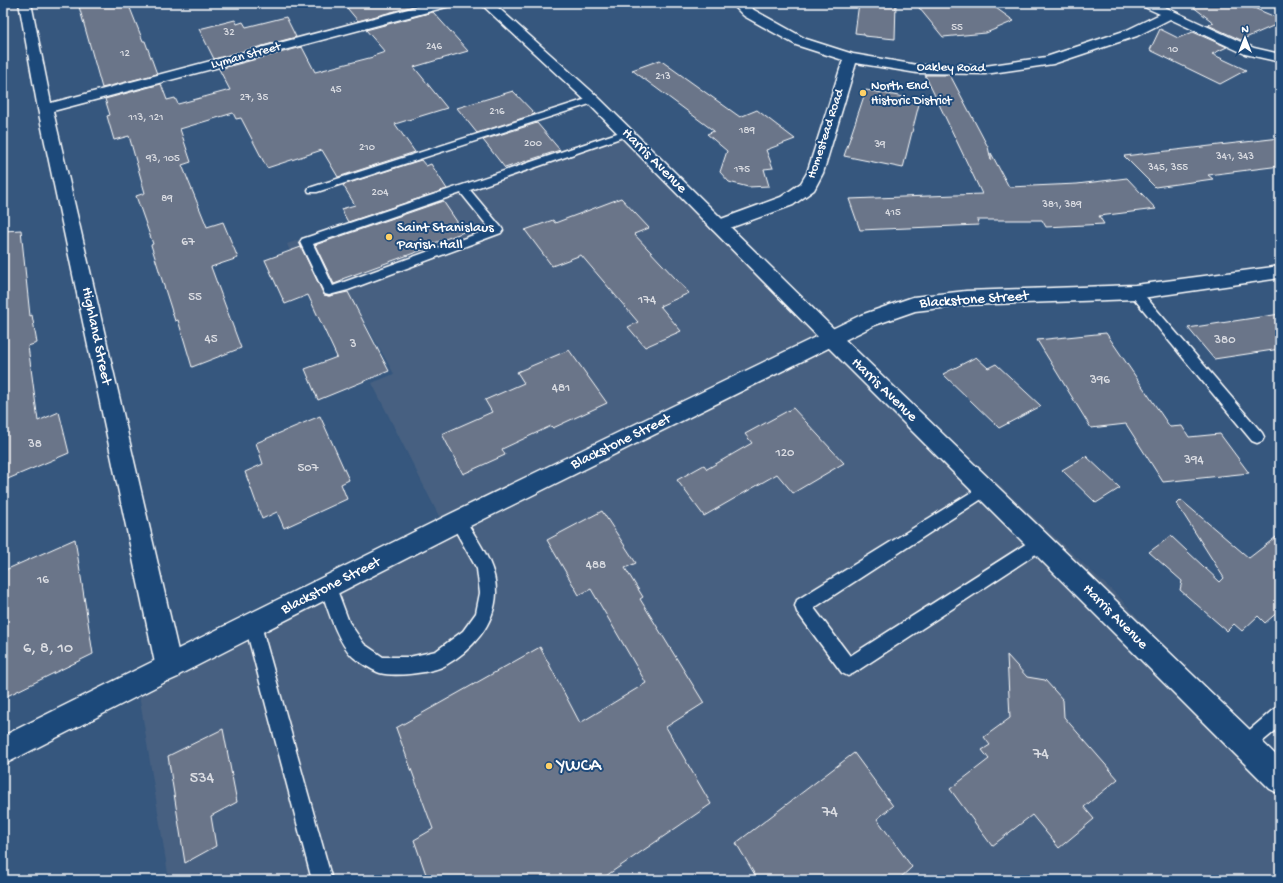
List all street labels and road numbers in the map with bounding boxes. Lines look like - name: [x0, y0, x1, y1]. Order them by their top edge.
- street label: Lyman Street: [210, 39, 284, 73]
- street label: Oakley Road: [917, 60, 987, 76]
- street label: Homestead Road: [804, 86, 848, 181]
- street label: Harris Avenue: [618, 125, 691, 198]
- street label: Highland Street: [77, 285, 116, 388]
- street label: Blackstone Street: [918, 287, 1031, 313]
- street label: Harris Avenue: [847, 354, 921, 426]
- street label: Blackstone Street: [567, 409, 676, 474]
- street label: Blackstone Street: [277, 552, 385, 619]
- street label: Harris Avenue: [1079, 581, 1152, 654]

